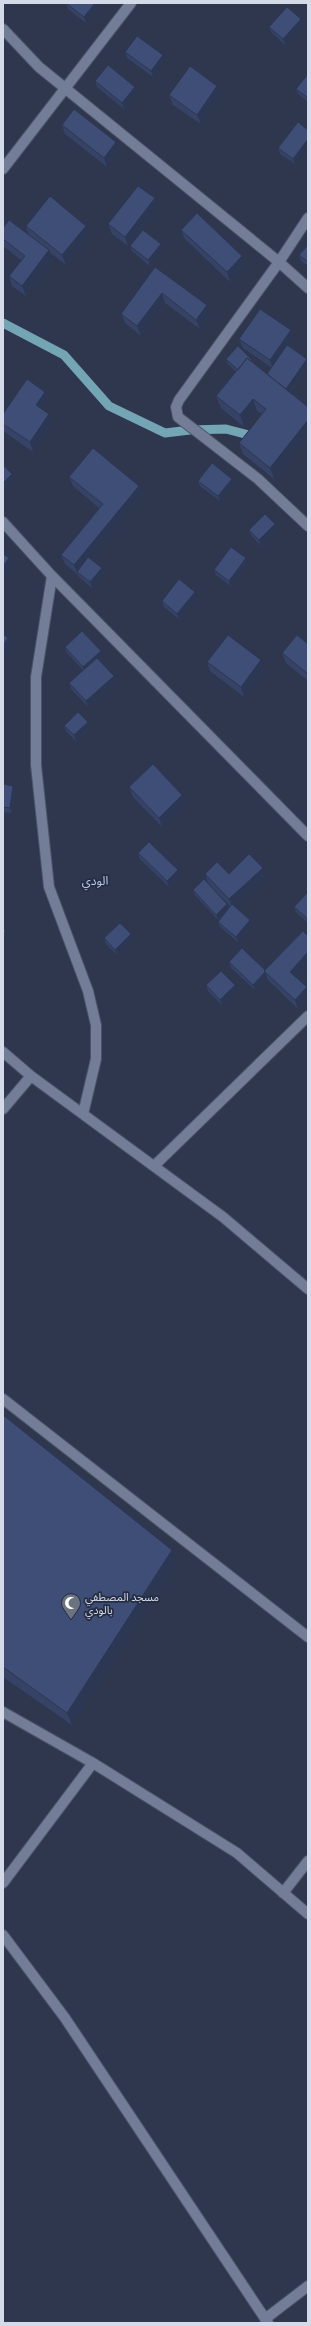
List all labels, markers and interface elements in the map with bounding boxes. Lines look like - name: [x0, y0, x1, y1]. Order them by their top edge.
- district label: الودي: [82, 873, 108, 891]
- place label: مسجد المصطفي بالودي: [85, 1590, 159, 1620]
- mosque icon: مسجد المصطفي بالودي: [60, 1592, 82, 1620]

